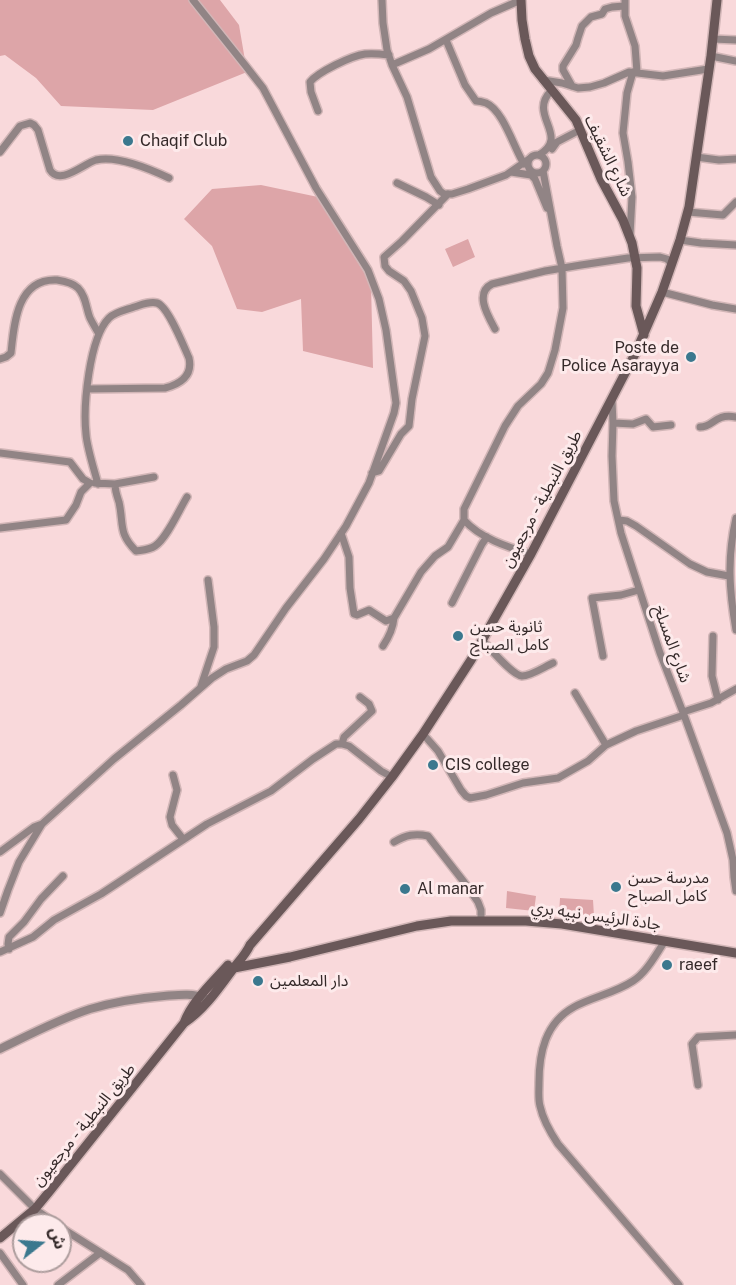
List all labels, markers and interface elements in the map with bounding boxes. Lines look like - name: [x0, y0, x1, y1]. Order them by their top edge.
- street label: شارع الشقيف: [580, 112, 636, 200]
- place label: Chaqif Club: [140, 131, 227, 151]
- marker: Chaqif Club: [121, 134, 135, 148]
- place label: Poste de Police Asarayya: [561, 338, 679, 376]
- marker: Poste de Police Asarayya: [684, 350, 698, 364]
- street label: طريق النبطية - مرجعيون: [498, 427, 586, 571]
- street label: شارع المسلخ: [649, 603, 695, 685]
- place label: ثانوية حسن كامل الصباح: [470, 617, 549, 655]
- marker: ثانوية حسن كامل الصباح: [451, 629, 465, 643]
- place label: CIS college: [445, 755, 530, 775]
- marker: CIS college: [426, 758, 440, 772]
- place label: مدرسة حسن كامل الصباح: [628, 868, 709, 906]
- place label: Al manar: [417, 879, 484, 899]
- marker: مدرسة حسن كامل الصباح: [609, 880, 623, 894]
- marker: Al manar: [398, 882, 412, 896]
- street label: جادة الرئيس نبيه بري: [530, 897, 662, 935]
- place label: raeef: [679, 955, 718, 975]
- marker: raeef: [660, 958, 674, 972]
- place label: دار المعلمين: [270, 971, 348, 991]
- marker: دار المعلمين: [251, 974, 265, 988]
- street label: طريق النبطية - مرجعيون: [29, 1060, 139, 1190]
- north arrow: [12, 1213, 72, 1273]
- text: ش: [45, 1225, 70, 1251]

